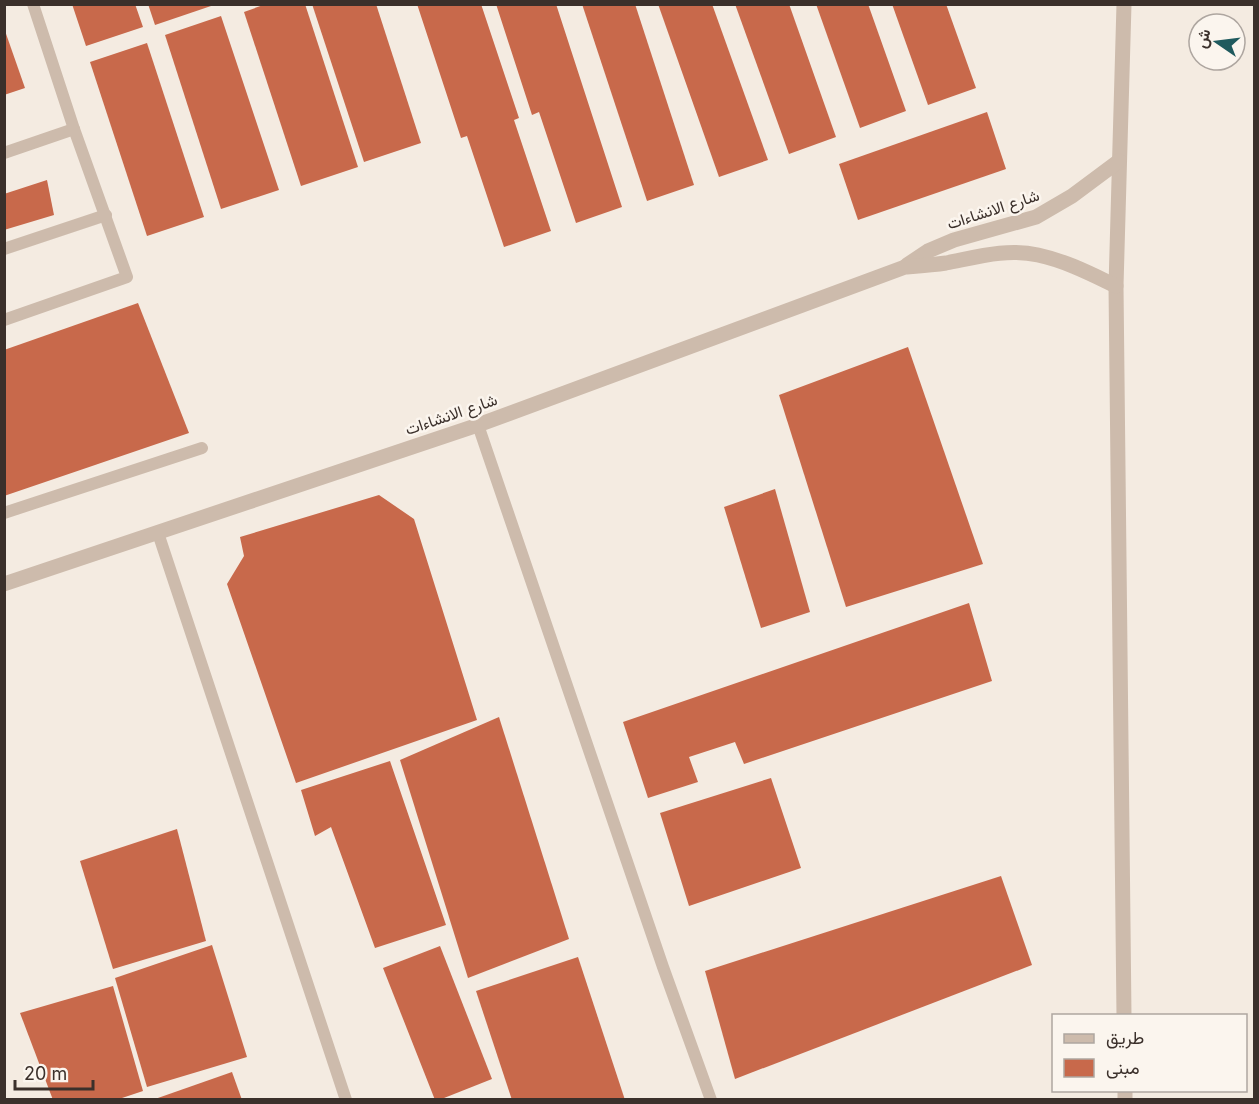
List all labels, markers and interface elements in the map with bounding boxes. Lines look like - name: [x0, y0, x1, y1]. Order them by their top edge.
- north arrow: [1187, 12, 1247, 72]
- text: ش: [1190, 27, 1214, 50]
- street label: شارع الانشاءات: [944, 185, 1042, 235]
- street label: شارع الانشاءات: [402, 389, 500, 441]
- legend: [1052, 1014, 1247, 1092]
- text: طريق: [1106, 1027, 1144, 1049]
- scale bar: [15, 1053, 93, 1091]
- text: مبنى: [1106, 1057, 1140, 1079]
- text: 20 m: [24, 1063, 67, 1084]

